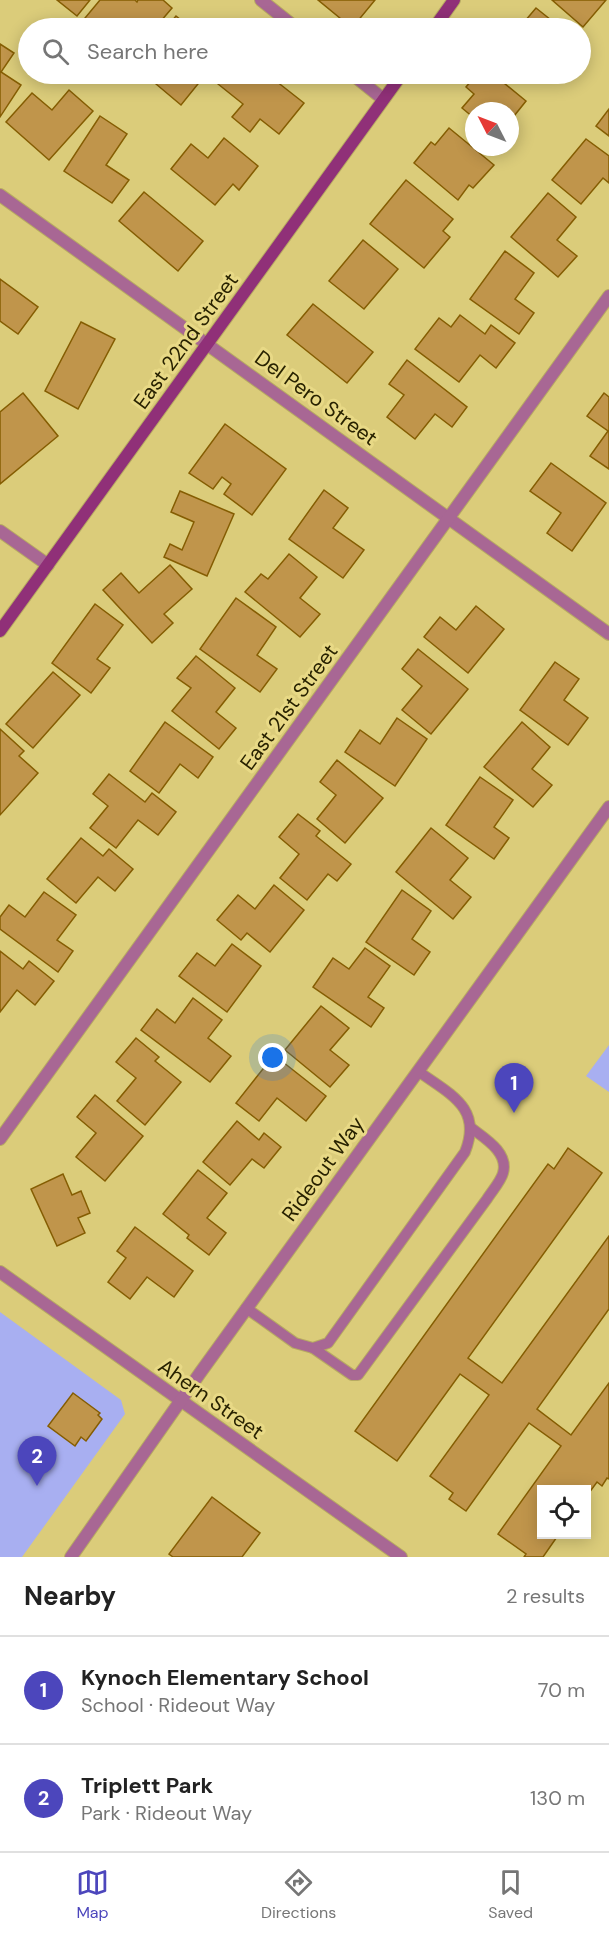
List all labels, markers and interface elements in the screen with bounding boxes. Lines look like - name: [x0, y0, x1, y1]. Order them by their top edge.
- search box: [18, 18, 591, 84]
- icon: search: [39, 35, 72, 68]
- text: Search here: [87, 37, 208, 66]
- north arrow: [465, 102, 519, 156]
- street label: East 22nd Street: [127, 267, 245, 415]
- street label: Del Pero Street: [249, 344, 383, 452]
- street label: East 21st Street: [234, 638, 344, 776]
- your location: [258, 1043, 287, 1072]
- pin: 1: [494, 1064, 534, 1113]
- street label: Rideout Way: [276, 1111, 371, 1227]
- street label: Ahern Street: [153, 1352, 269, 1446]
- pin: 2: [18, 1436, 57, 1486]
- map controls: [537, 1485, 591, 1539]
- button: locate: [537, 1485, 591, 1539]
- text: Nearby: [24, 1579, 116, 1613]
- text: 2 results: [506, 1583, 585, 1609]
- text: Kynoch Elementary School: [81, 1663, 369, 1692]
- text: 1: [40, 1677, 47, 1703]
- text: 70 m: [538, 1677, 585, 1703]
- text: School · Rideout Way: [81, 1692, 275, 1718]
- text: Triplett Park: [81, 1771, 213, 1800]
- text: 2: [38, 1785, 49, 1811]
- text: 130 m: [530, 1785, 585, 1811]
- text: Park · Rideout Way: [81, 1800, 252, 1826]
- tab: Map: [76, 1866, 109, 1923]
- tab: Directions: [261, 1866, 336, 1923]
- tab: Saved: [488, 1866, 533, 1923]

